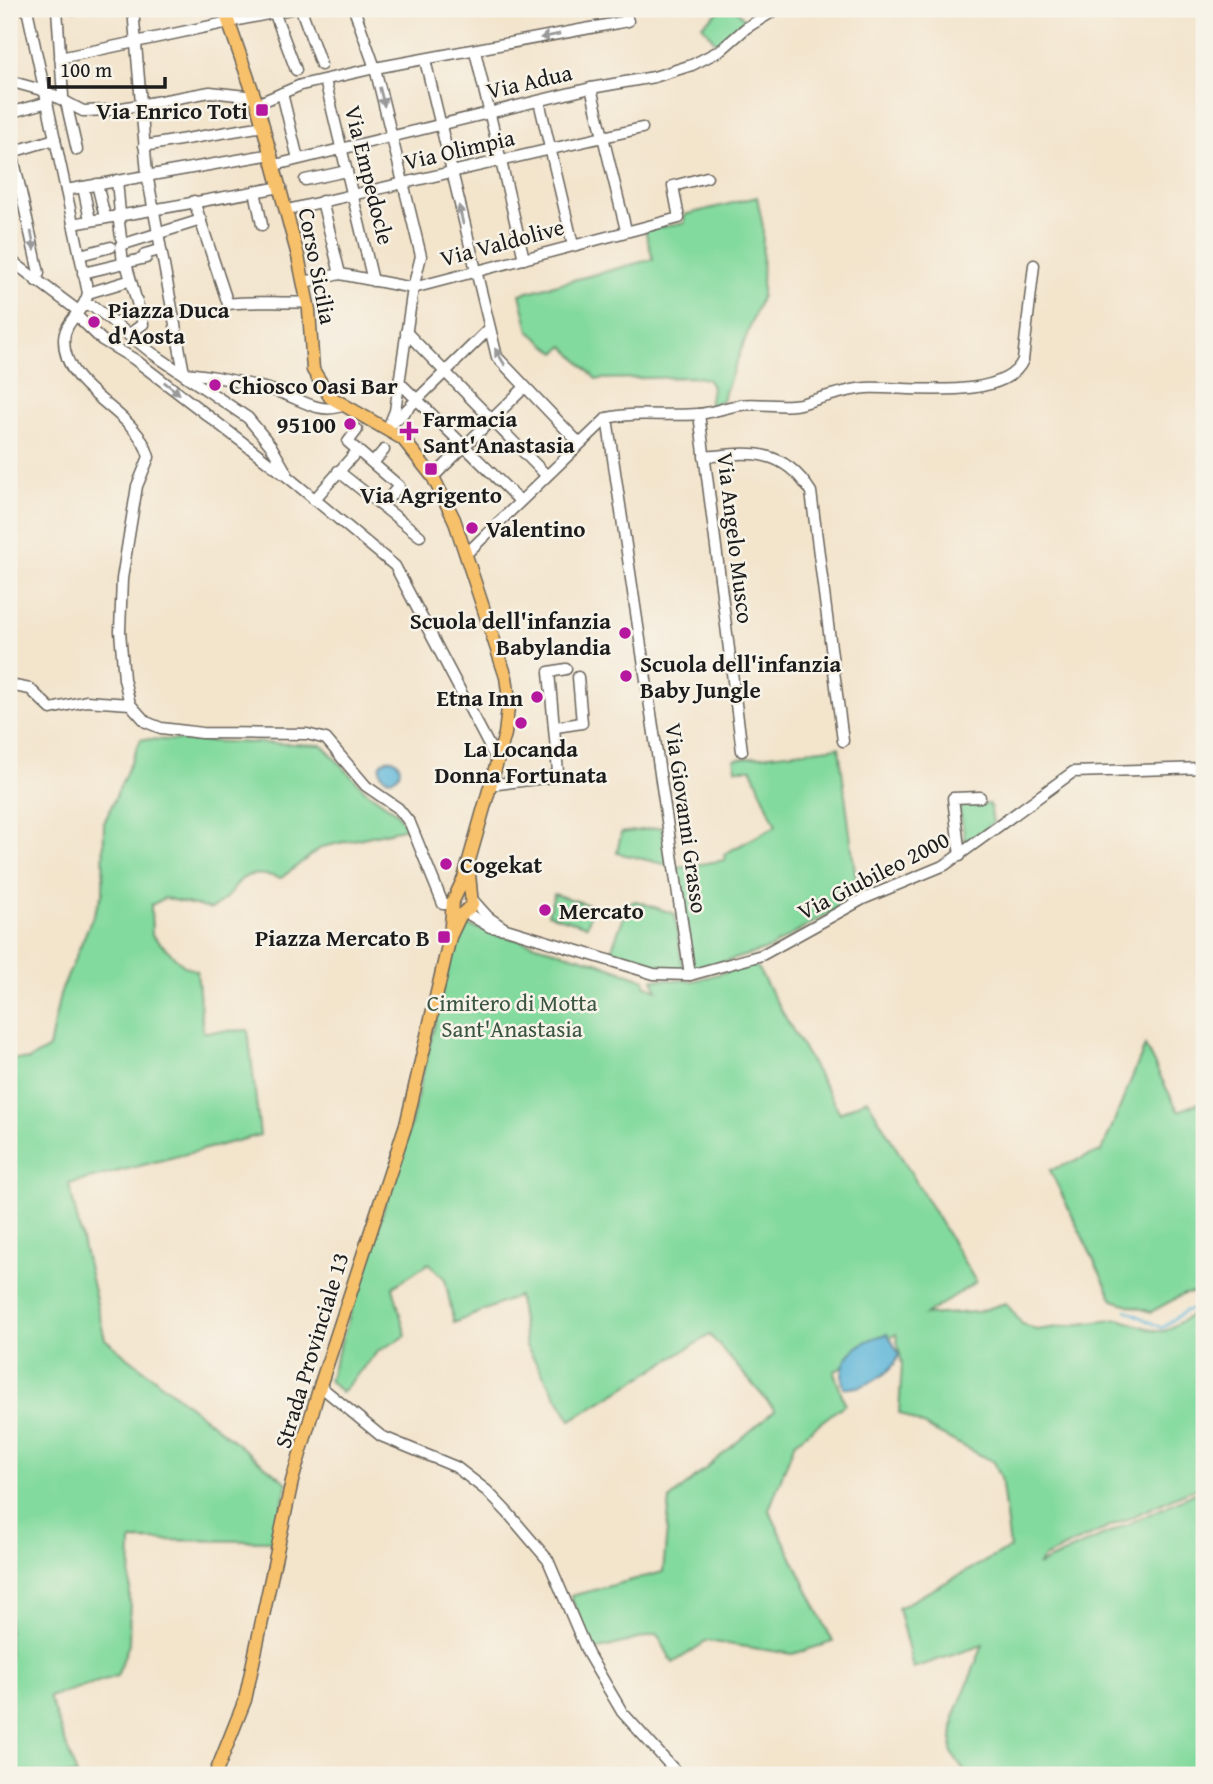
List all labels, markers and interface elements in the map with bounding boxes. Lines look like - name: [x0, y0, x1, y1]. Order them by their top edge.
- one-way arrow: [539, 31, 561, 42]
- scale bar: [49, 46, 164, 90]
- text: 100 m: [60, 54, 112, 85]
- street label: Via Adua: [483, 55, 575, 107]
- one-way arrow: [377, 86, 388, 108]
- place label: Via Enrico Toti: [96, 94, 248, 127]
- marker: Via Enrico Toti: [254, 102, 270, 118]
- street label: Via Empedocle: [337, 102, 403, 248]
- street label: Via Olimpia: [400, 120, 518, 178]
- one-way arrow: [456, 204, 467, 226]
- street label: Corso Sicilia: [291, 205, 345, 327]
- street label: Via Valdolive: [436, 210, 568, 274]
- one-way arrow: [27, 230, 38, 252]
- place label: Piazza Duca d'Aosta: [108, 293, 230, 352]
- marker: Piazza Duca d'Aosta: [86, 314, 102, 330]
- one-way arrow: [494, 347, 507, 367]
- place label: Chiosco Oasi Bar: [229, 369, 398, 402]
- marker: Chiosco Oasi Bar: [207, 377, 223, 393]
- one-way arrow: [163, 381, 181, 395]
- place label: Farmacia Sant'Anastasia: [423, 402, 575, 461]
- place label: 95100: [276, 408, 336, 441]
- marker: 95100: [342, 416, 358, 432]
- marker: Farmacia Sant'Anastasia: [401, 423, 417, 439]
- street label: Via Angelo Musco: [709, 451, 763, 625]
- marker: Via Agrigento: [423, 461, 439, 477]
- place label: Via Agrigento: [360, 478, 502, 511]
- place label: Valentino: [486, 512, 586, 545]
- marker: Valentino: [464, 520, 480, 536]
- place label: Scuola dell'infanzia Babylandia: [410, 604, 611, 663]
- marker: Scuola dell'infanzia Babylandia: [617, 625, 633, 641]
- place label: Scuola dell'infanzia Baby Jungle: [640, 647, 842, 706]
- marker: Scuola dell'infanzia Baby Jungle: [618, 668, 634, 684]
- place label: Etna Inn: [437, 681, 523, 714]
- marker: Etna Inn: [529, 689, 545, 705]
- marker: La Locanda Donna Fortunata: [513, 715, 529, 731]
- street label: Via Giovanni Grasso: [657, 721, 717, 915]
- place label: La Locanda Donna Fortunata: [435, 732, 608, 791]
- street label: Via Giubileo 2000: [791, 822, 955, 928]
- place label: Cogekat: [460, 848, 543, 881]
- marker: Cogekat: [438, 856, 454, 872]
- place label: Mercato: [559, 894, 644, 927]
- marker: Mercato: [537, 902, 553, 918]
- place label: Piazza Mercato B: [255, 921, 430, 954]
- marker: Piazza Mercato B: [436, 929, 452, 945]
- park label: Cimitero di Motta Sant'Anastasia: [427, 986, 597, 1045]
- street label: Strada Provinciale 13: [266, 1248, 356, 1452]

